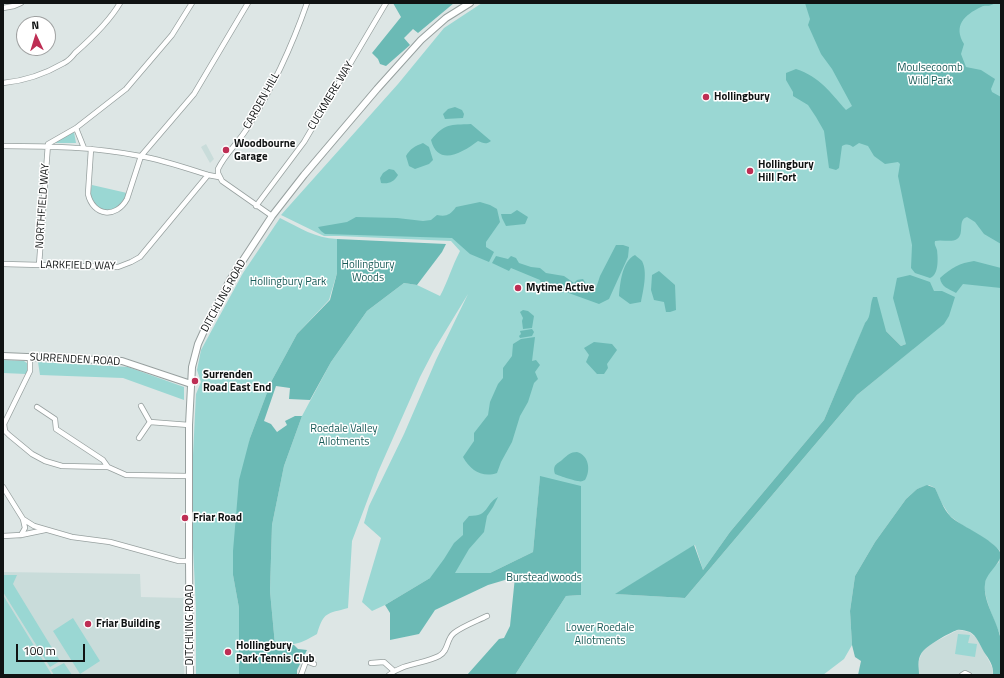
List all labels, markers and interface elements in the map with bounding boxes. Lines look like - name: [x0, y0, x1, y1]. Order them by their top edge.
- north arrow: [16, 16, 56, 56]
- text: N: [31, 17, 40, 33]
- street label: CUCKMERE WAY: [305, 59, 357, 133]
- park label: Moulsecoomb Wild Park: [897, 61, 963, 87]
- street label: CARDEN HILL: [241, 70, 283, 132]
- place label: Hollingbury: [714, 90, 770, 104]
- marker: Hollingbury: [701, 92, 711, 102]
- place label: Woodbourne Garage: [234, 137, 295, 163]
- marker: Woodbourne Garage: [221, 145, 231, 155]
- place label: Hollingbury Hill Fort: [758, 158, 814, 184]
- street label: NORTHFIELD WAY: [33, 163, 53, 249]
- marker: Hollingbury Hill Fort: [745, 166, 755, 176]
- street label: DITCHLING ROAD: [199, 257, 249, 335]
- park label: Hollingbury Woods: [342, 258, 394, 284]
- street label: LARKFIELD WAY: [40, 259, 116, 273]
- park label: Hollingbury Park: [250, 275, 326, 289]
- place label: Mytime Active: [526, 281, 594, 295]
- marker: Mytime Active: [513, 283, 523, 293]
- street label: SURRENDEN ROAD: [29, 351, 121, 369]
- place label: Surrenden Road East End: [203, 368, 271, 394]
- marker: Surrenden Road East End: [190, 376, 200, 386]
- park label: Roedale Valley Allotments: [310, 422, 378, 448]
- place label: Friar Road: [193, 511, 242, 525]
- marker: Friar Road: [180, 513, 190, 523]
- park label: Burstead woods: [506, 571, 582, 585]
- street label: DITCHLING ROAD: [183, 584, 197, 666]
- place label: Friar Building: [96, 617, 160, 631]
- marker: Friar Building: [83, 619, 93, 629]
- park label: Lower Roedale Allotments: [566, 621, 634, 647]
- scale bar: [18, 636, 87, 662]
- place label: Hollingbury Park Tennis Club: [236, 639, 314, 665]
- text: 100 m: [23, 641, 56, 660]
- marker: Hollingbury Park Tennis Club: [223, 647, 233, 657]

